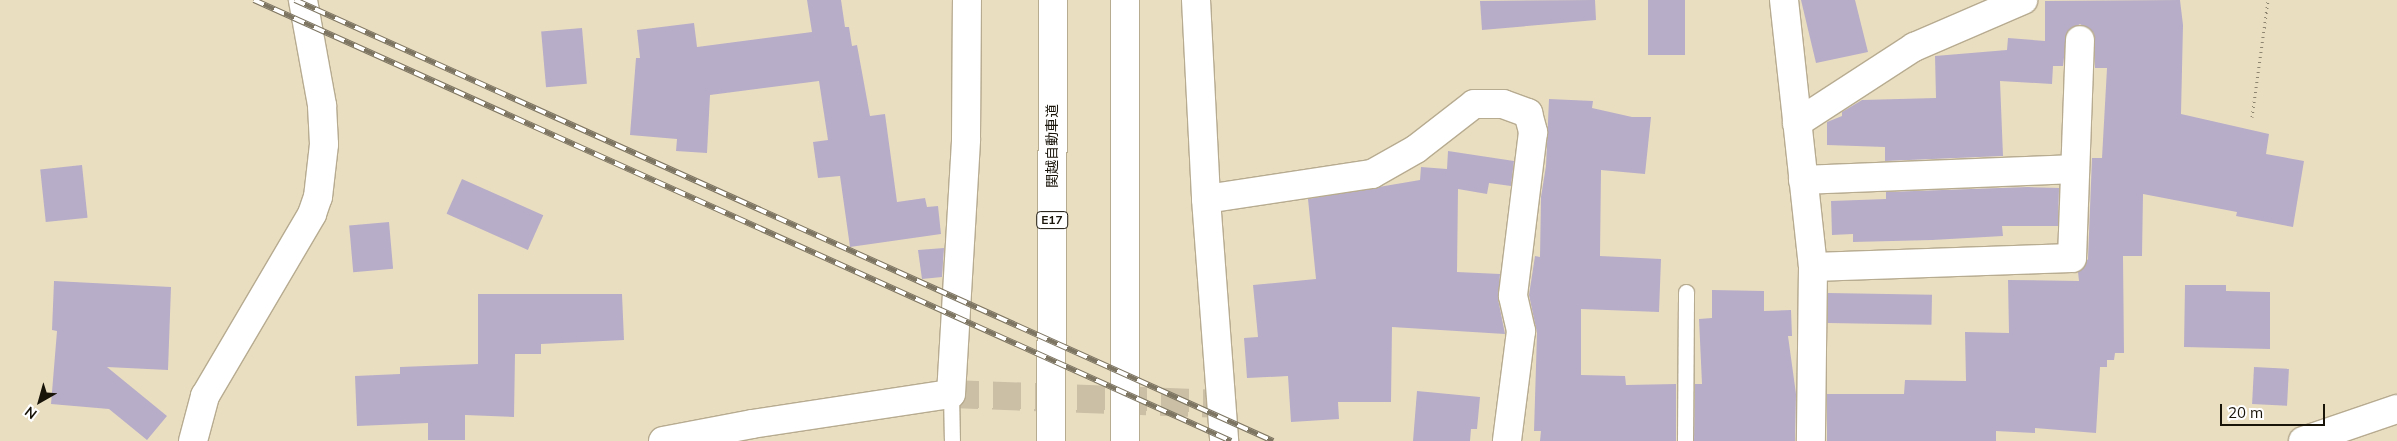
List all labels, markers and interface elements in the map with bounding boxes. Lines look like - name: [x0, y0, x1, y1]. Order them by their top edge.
- street label: 関越自動車道: [1044, 104, 1060, 188]
- road number: E17: [1036, 210, 1068, 230]
- north arrow: [15, 376, 65, 426]
- scale bar: [2222, 394, 2327, 426]
- text: N: [21, 402, 40, 423]
- text: 20 m: [2228, 403, 2263, 422]

